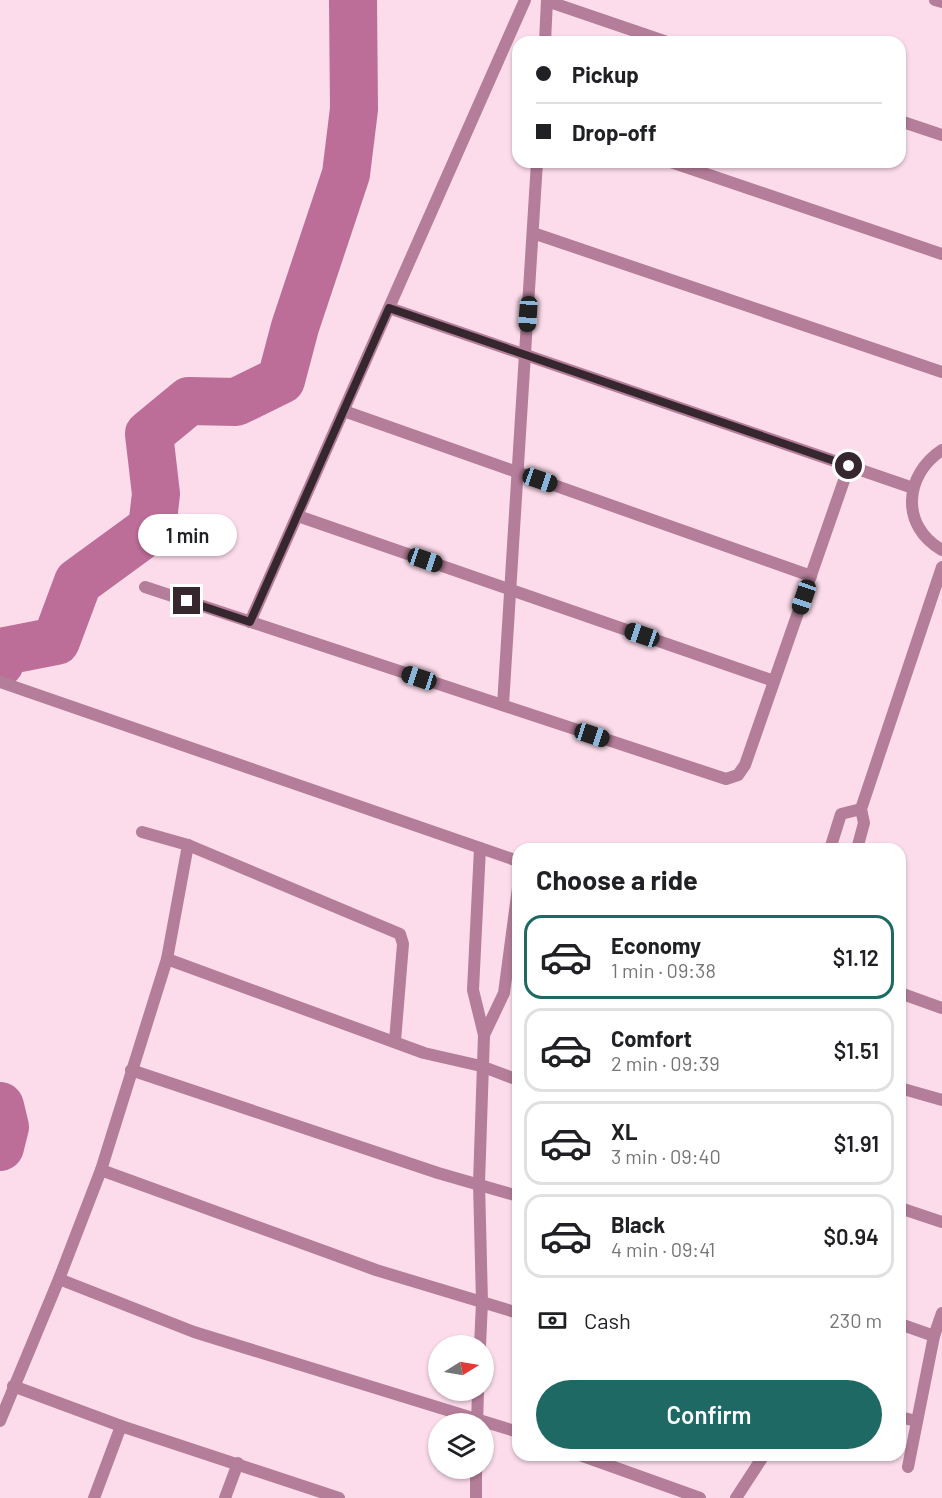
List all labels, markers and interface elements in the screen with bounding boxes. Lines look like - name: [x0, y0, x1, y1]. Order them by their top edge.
- text: Pickup: [572, 61, 639, 87]
- text: Drop-off: [572, 119, 656, 145]
- car: [518, 295, 538, 333]
- route start: [835, 452, 862, 479]
- car: [520, 466, 560, 494]
- callout: 1 min: [138, 514, 237, 556]
- text: 1 min: [166, 523, 209, 547]
- car: [405, 546, 445, 574]
- car: [790, 577, 818, 617]
- route end: [173, 587, 200, 614]
- car: [622, 621, 662, 649]
- car: [399, 664, 439, 692]
- car: [572, 721, 612, 749]
- text: Choose a ride: [536, 863, 698, 895]
- icon: car: [539, 930, 593, 984]
- text: Economy: [611, 932, 701, 958]
- text: $1.12: [833, 944, 879, 970]
- text: 1 min · 09:38: [611, 958, 716, 982]
- icon: car: [539, 1023, 593, 1077]
- text: Comfort: [611, 1025, 692, 1051]
- text: $1.51: [834, 1037, 879, 1063]
- text: 2 min · 09:39: [611, 1051, 720, 1075]
- icon: car: [539, 1116, 593, 1170]
- text: XL: [611, 1118, 637, 1144]
- text: $1.91: [834, 1130, 879, 1156]
- text: 3 min · 09:40: [611, 1144, 721, 1168]
- icon: car: [539, 1209, 593, 1263]
- text: Black: [611, 1211, 665, 1237]
- text: $0.94: [824, 1223, 879, 1249]
- text: 4 min · 09:41: [611, 1237, 715, 1261]
- icon: cash: [536, 1304, 569, 1337]
- text: Cash: [584, 1307, 631, 1333]
- text: 230 m: [829, 1308, 882, 1332]
- north arrow: [428, 1335, 494, 1401]
- map controls: [428, 1335, 494, 1479]
- button: Confirm: [536, 1380, 882, 1449]
- button: layers: [428, 1413, 494, 1479]

